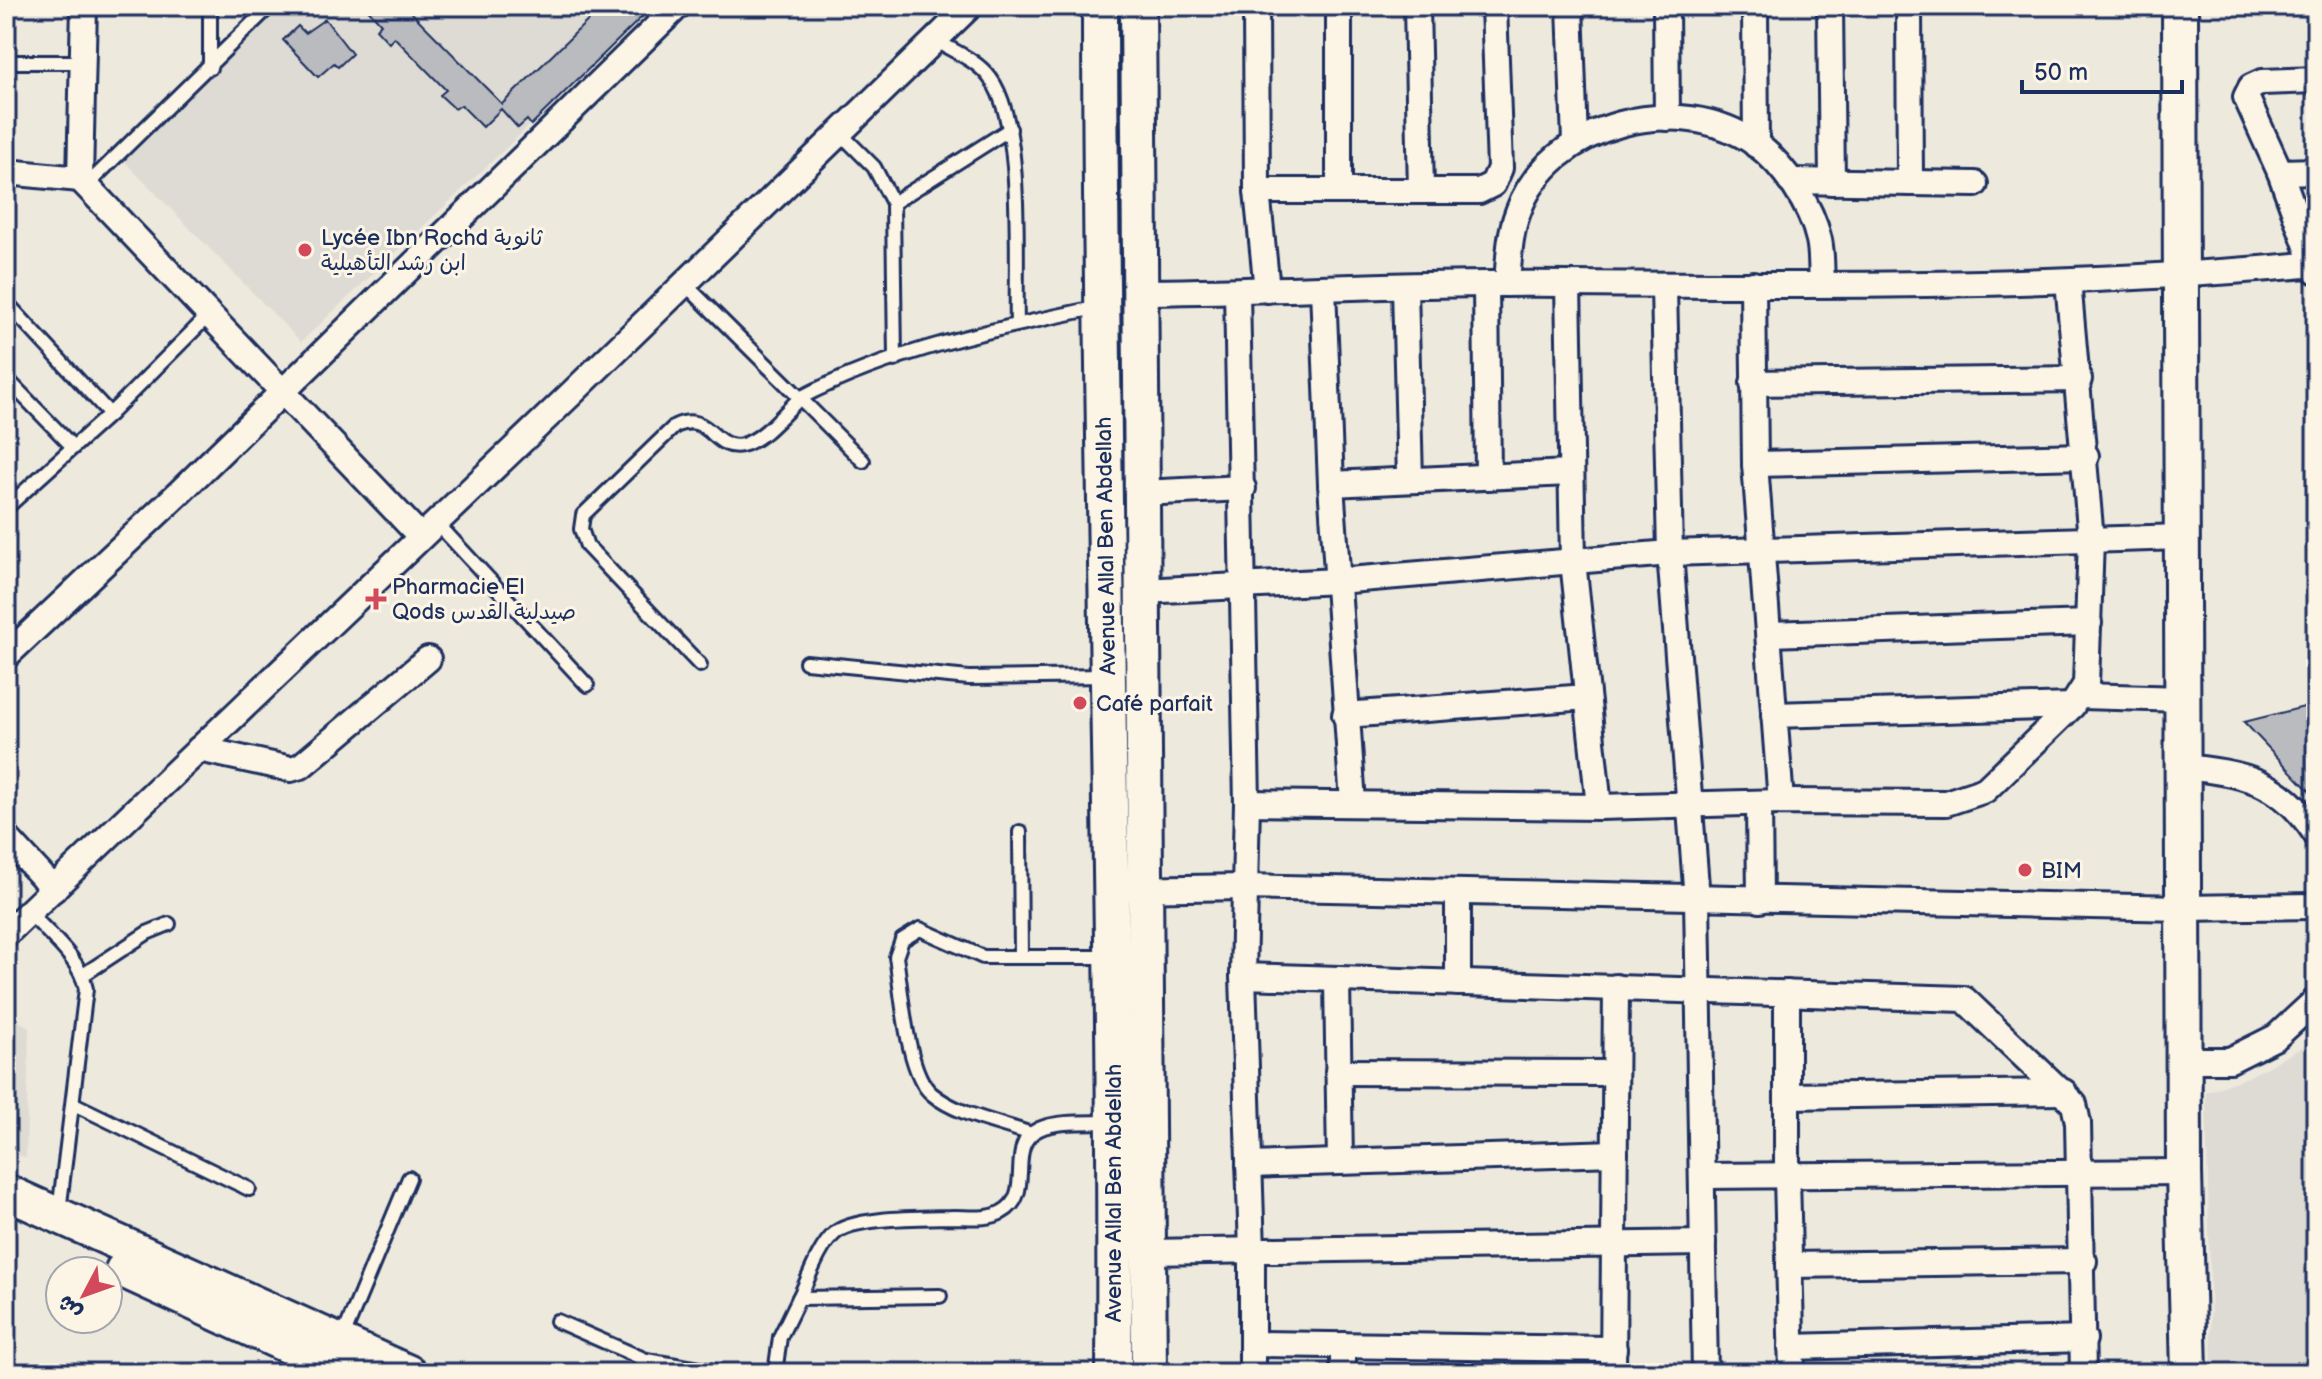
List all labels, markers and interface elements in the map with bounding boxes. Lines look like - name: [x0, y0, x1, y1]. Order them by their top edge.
- scale bar: [2022, 44, 2182, 94]
- text: 50 m: [2034, 58, 2088, 87]
- place label: Lycée Ibn Rochd ثانوية ابن رشد التأهيلية: [321, 225, 543, 277]
- marker: Lycée Ibn Rochd ثانوية ابن رشد التأهيلية: [296, 241, 314, 259]
- street label: Avenue Allal Ben Abdellah: [1091, 417, 1122, 675]
- place label: Pharmacie El Qods صيدلية القدس: [392, 574, 576, 626]
- marker: Pharmacie El Qods صيدلية القدس: [367, 590, 385, 608]
- place label: Café parfait: [1096, 691, 1213, 718]
- marker: Café parfait: [1071, 694, 1089, 712]
- place label: BIM: [2041, 858, 2082, 885]
- marker: BIM: [2016, 861, 2034, 879]
- street label: Avenue Allal Ben Abdellah: [1101, 1064, 1128, 1322]
- north arrow: [44, 1255, 124, 1335]
- text: ش: [52, 1289, 88, 1325]

